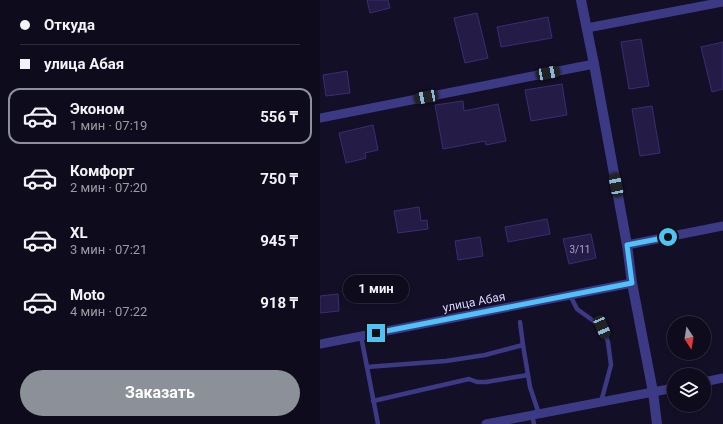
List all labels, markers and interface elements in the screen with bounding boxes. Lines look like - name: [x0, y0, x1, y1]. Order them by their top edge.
- text: Откуда: [44, 16, 95, 34]
- text: улица Абая: [44, 55, 124, 73]
- car: [535, 65, 561, 81]
- car: [413, 89, 439, 105]
- icon: car: [22, 98, 58, 134]
- text: Эконом: [70, 100, 125, 118]
- text: 556 ₸: [260, 108, 298, 126]
- text: 1 мин · 07:19: [70, 118, 147, 133]
- icon: car: [22, 160, 58, 196]
- text: Комфорт: [70, 162, 134, 180]
- text: 750 ₸: [260, 170, 298, 188]
- car: [608, 172, 624, 198]
- text: 2 мин · 07:20: [70, 180, 147, 195]
- icon: car: [22, 222, 58, 258]
- text: XL: [70, 224, 88, 242]
- route start: [659, 228, 677, 246]
- text: 945 ₸: [260, 232, 298, 250]
- text: 3 мин · 07:21: [70, 242, 147, 257]
- house number: 3/11: [570, 244, 591, 255]
- callout: 1 мин: [343, 275, 409, 303]
- text: 1 мин: [358, 281, 394, 296]
- icon: car: [22, 284, 58, 320]
- text: Moto: [70, 286, 105, 304]
- street label: улица Абая: [441, 289, 507, 315]
- text: 918 ₸: [260, 294, 298, 312]
- text: 4 мин · 07:22: [70, 304, 147, 319]
- car: [592, 314, 612, 340]
- north arrow: [667, 316, 711, 360]
- map controls: [667, 316, 711, 412]
- route end: [367, 324, 385, 342]
- button: layers: [667, 368, 711, 412]
- button: Заказать: [20, 370, 300, 416]

